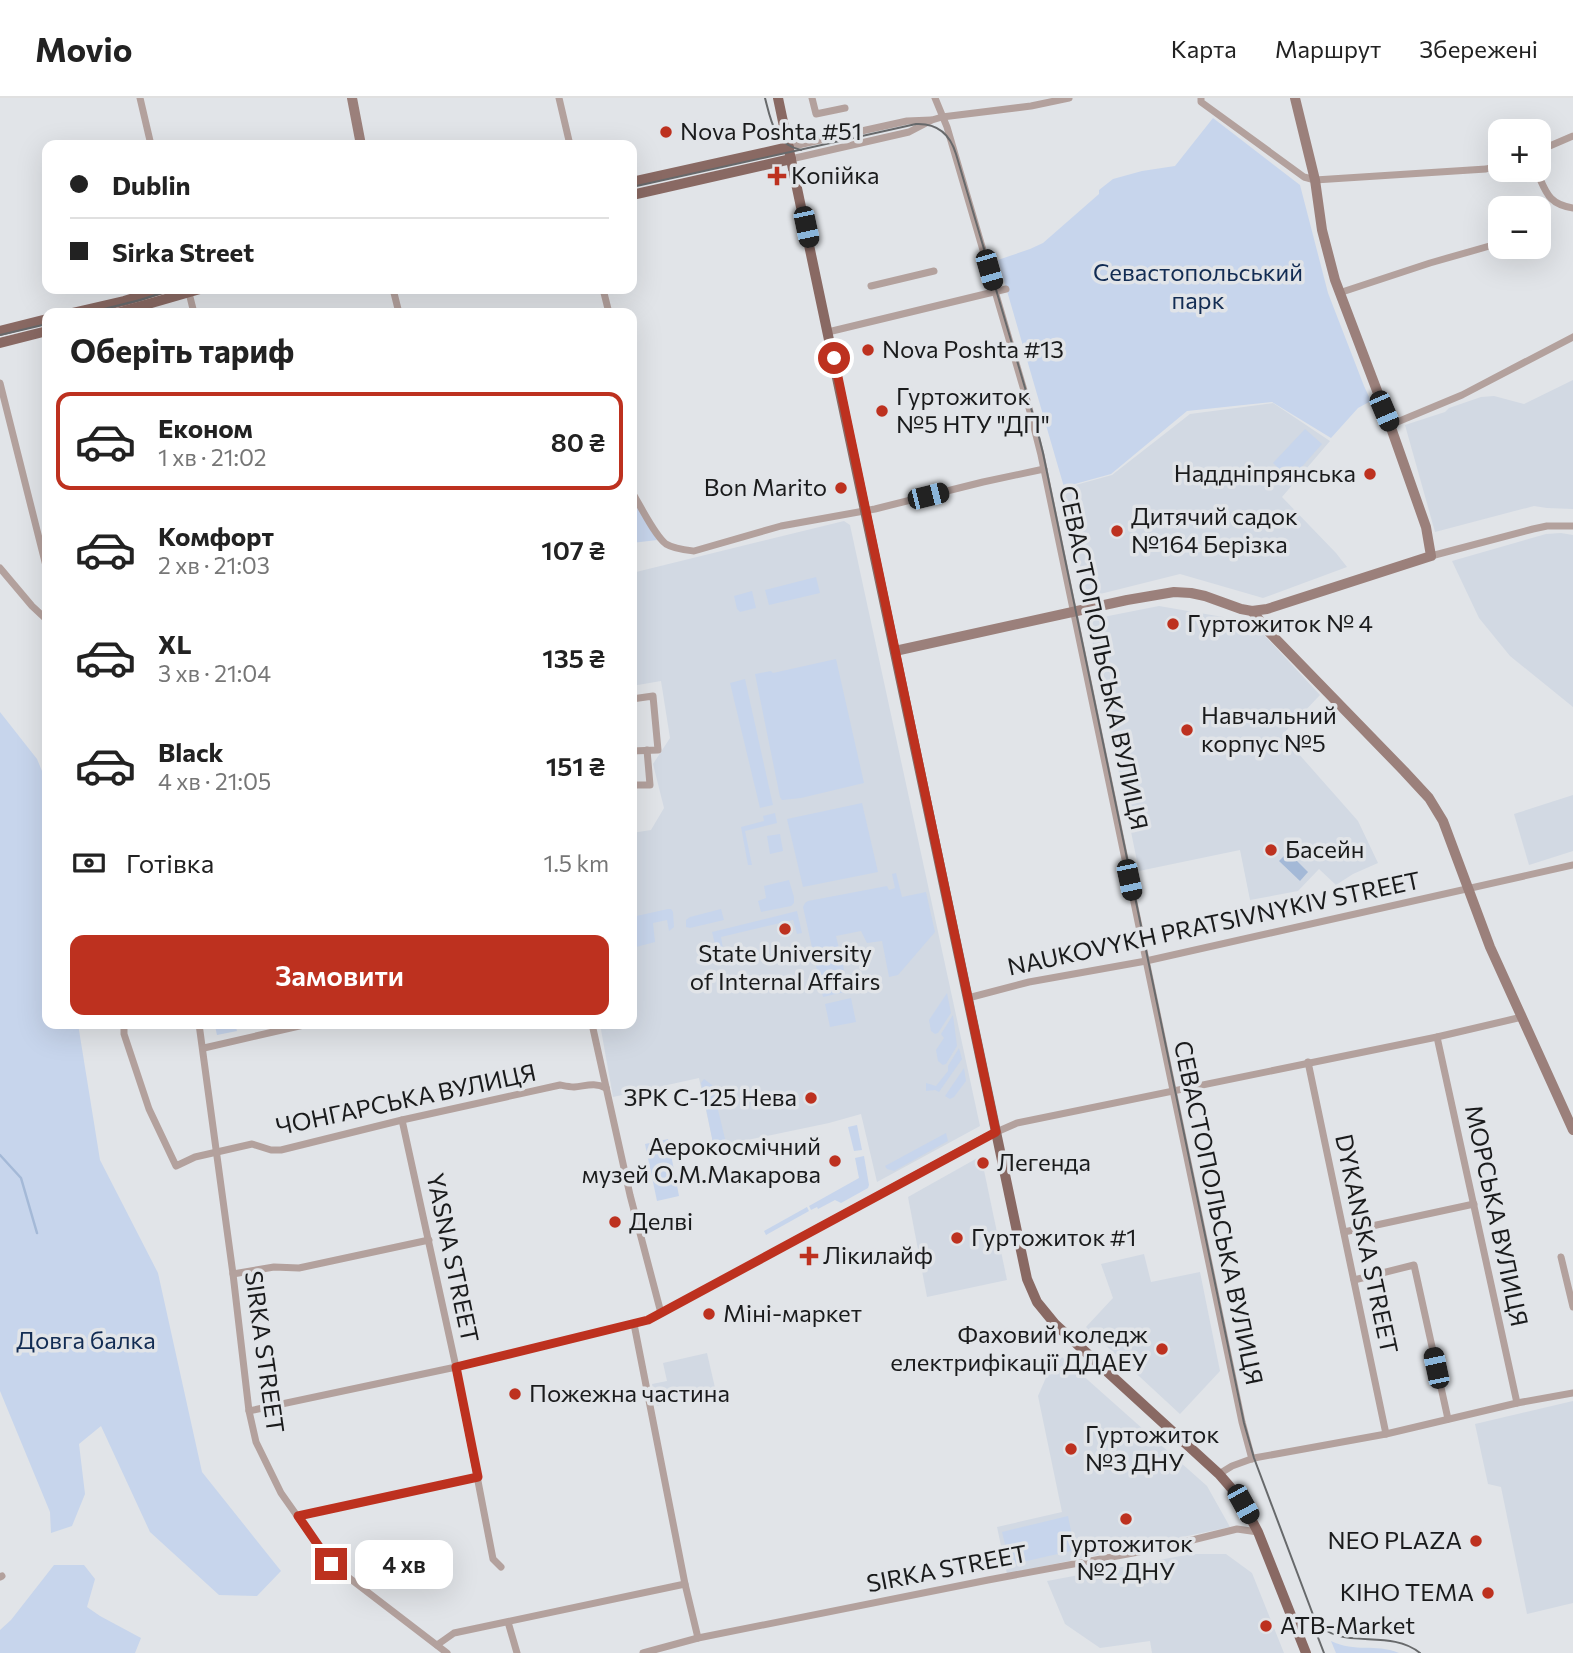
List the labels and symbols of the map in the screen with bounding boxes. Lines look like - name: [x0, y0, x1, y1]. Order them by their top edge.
- place label: Nova Poshta #51: [680, 116, 862, 145]
- marker: Nova Poshta #51: [658, 124, 674, 140]
- place label: Копійка: [791, 160, 880, 189]
- marker: Копійка: [769, 168, 785, 184]
- car: [792, 204, 821, 250]
- car: [974, 247, 1005, 293]
- park label: Севастопольський парк: [1093, 257, 1303, 314]
- place label: Nova Poshta #13: [882, 334, 1064, 363]
- route start: [818, 342, 850, 374]
- marker: Nova Poshta #13: [860, 342, 876, 358]
- place label: Гуртожиток №5 НТУ "ДП": [896, 381, 1050, 438]
- car: [1367, 388, 1402, 434]
- marker: Гуртожиток №5 НТУ "ДП": [874, 403, 890, 419]
- place label: Наддніпрянська: [1174, 458, 1356, 487]
- marker: Наддніпрянська: [1362, 466, 1378, 482]
- place label: Bon Marito: [704, 472, 827, 501]
- marker: Bon Marito: [833, 480, 849, 496]
- car: [906, 481, 951, 511]
- street label: СЕВАСТОПОЛЬСЬКА ВУЛИЦЯ: [1054, 483, 1155, 833]
- place label: Дитячий садок №164 Берізка: [1131, 501, 1298, 558]
- marker: Дитячий садок №164 Берізка: [1109, 523, 1125, 539]
- place label: Гуртожиток № 4: [1187, 608, 1373, 637]
- marker: Гуртожиток № 4: [1165, 616, 1181, 632]
- place label: Навчальний корпус №5: [1201, 700, 1337, 757]
- marker: Навчальний корпус №5: [1179, 722, 1195, 738]
- place label: Басейн: [1285, 834, 1364, 863]
- marker: Басейн: [1263, 842, 1279, 858]
- car: [1115, 857, 1144, 903]
- street label: NAUKOVYKH PRATSIVNYKIV STREET: [1004, 865, 1423, 981]
- marker: State University of Internal Affairs: [777, 921, 793, 937]
- place label: State University of Internal Affairs: [690, 938, 880, 995]
- street label: СЕВАСТОПОЛЬСЬКА ВУЛИЦЯ: [1169, 1038, 1270, 1388]
- street label: ЧОНГАРСЬКА ВУЛИЦЯ: [273, 1057, 538, 1140]
- place label: ЗРК С-125 Нева: [624, 1082, 797, 1111]
- marker: ЗРК С-125 Нева: [803, 1090, 819, 1106]
- street label: МОРСЬКА ВУЛИЦЯ: [1460, 1102, 1535, 1329]
- place label: Аерокосмічний музей О.М.Макарова: [582, 1131, 821, 1188]
- street label: DYKANSKA STREET: [1330, 1131, 1405, 1356]
- place label: Легенда: [997, 1147, 1091, 1176]
- marker: Аерокосмічний музей О.М.Макарова: [827, 1153, 843, 1169]
- marker: Легенда: [975, 1155, 991, 1171]
- street label: YASNA STREET: [421, 1170, 486, 1345]
- place label: Делві: [629, 1206, 693, 1235]
- marker: Делві: [607, 1214, 623, 1230]
- place label: Гуртожиток #1: [971, 1222, 1137, 1251]
- marker: Гуртожиток #1: [949, 1230, 965, 1246]
- place label: Лікилайф: [823, 1240, 933, 1269]
- marker: Лікилайф: [801, 1248, 817, 1264]
- street label: SIRKA STREET: [240, 1269, 291, 1435]
- place label: Міні-маркет: [723, 1298, 862, 1327]
- marker: Міні-маркет: [701, 1306, 717, 1322]
- place label: Фаховий коледж електрифікації ДДАЕУ: [890, 1319, 1148, 1376]
- park label: Довга балка: [16, 1325, 156, 1354]
- marker: Фаховий коледж електрифікації ДДАЕУ: [1154, 1341, 1170, 1357]
- car: [1422, 1345, 1451, 1391]
- place label: Пожежна частина: [529, 1378, 730, 1407]
- marker: Пожежна частина: [507, 1386, 523, 1402]
- place label: Гуртожиток №3 ДНУ: [1085, 1419, 1219, 1476]
- marker: Гуртожиток №3 ДНУ: [1063, 1441, 1079, 1457]
- car: [1224, 1481, 1263, 1527]
- marker: Гуртожиток №2 ДНУ: [1118, 1511, 1134, 1527]
- place label: NEO PLAZA: [1327, 1525, 1462, 1554]
- place label: Гуртожиток №2 ДНУ: [1059, 1528, 1193, 1585]
- marker: NEO PLAZA: [1468, 1533, 1484, 1549]
- street label: SIRKA STREET: [864, 1538, 1030, 1597]
- callout: 4 хв: [356, 1540, 453, 1588]
- route end: [315, 1548, 347, 1580]
- place label: КІНО ТЕМА: [1340, 1577, 1474, 1606]
- marker: КІНО ТЕМА: [1480, 1585, 1496, 1601]
- place label: ATB-Market: [1280, 1610, 1415, 1639]
- marker: ATB-Market: [1258, 1618, 1274, 1634]

